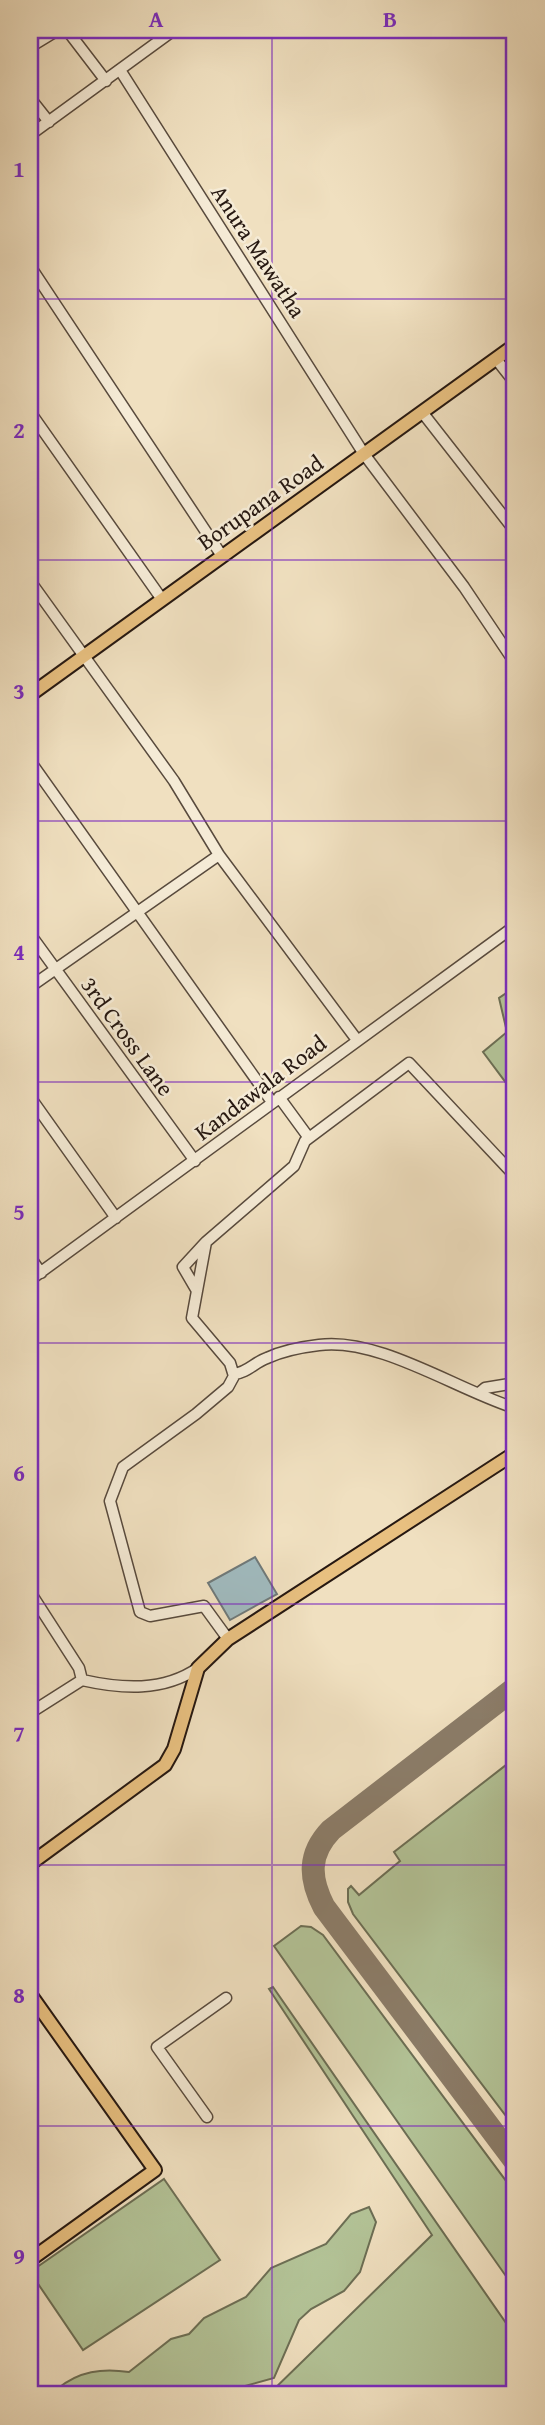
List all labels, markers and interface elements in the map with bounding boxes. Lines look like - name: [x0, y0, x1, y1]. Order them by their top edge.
- text: A: [149, 2, 164, 35]
- text: B: [383, 2, 397, 35]
- text: 1: [13, 152, 25, 185]
- street label: Anura Mawatha: [204, 178, 314, 324]
- text: 2: [13, 413, 25, 446]
- street label: Borupana Road: [190, 446, 330, 558]
- text: 3: [13, 674, 25, 707]
- text: 4: [13, 935, 25, 968]
- street label: 3rd Cross Lane: [73, 970, 183, 1102]
- street label: Kandawala Road: [187, 1026, 333, 1148]
- text: 5: [13, 1195, 25, 1228]
- text: 6: [13, 1456, 25, 1489]
- text: 7: [13, 1717, 25, 1750]
- text: 8: [13, 1978, 25, 2011]
- text: 9: [13, 2239, 25, 2272]

